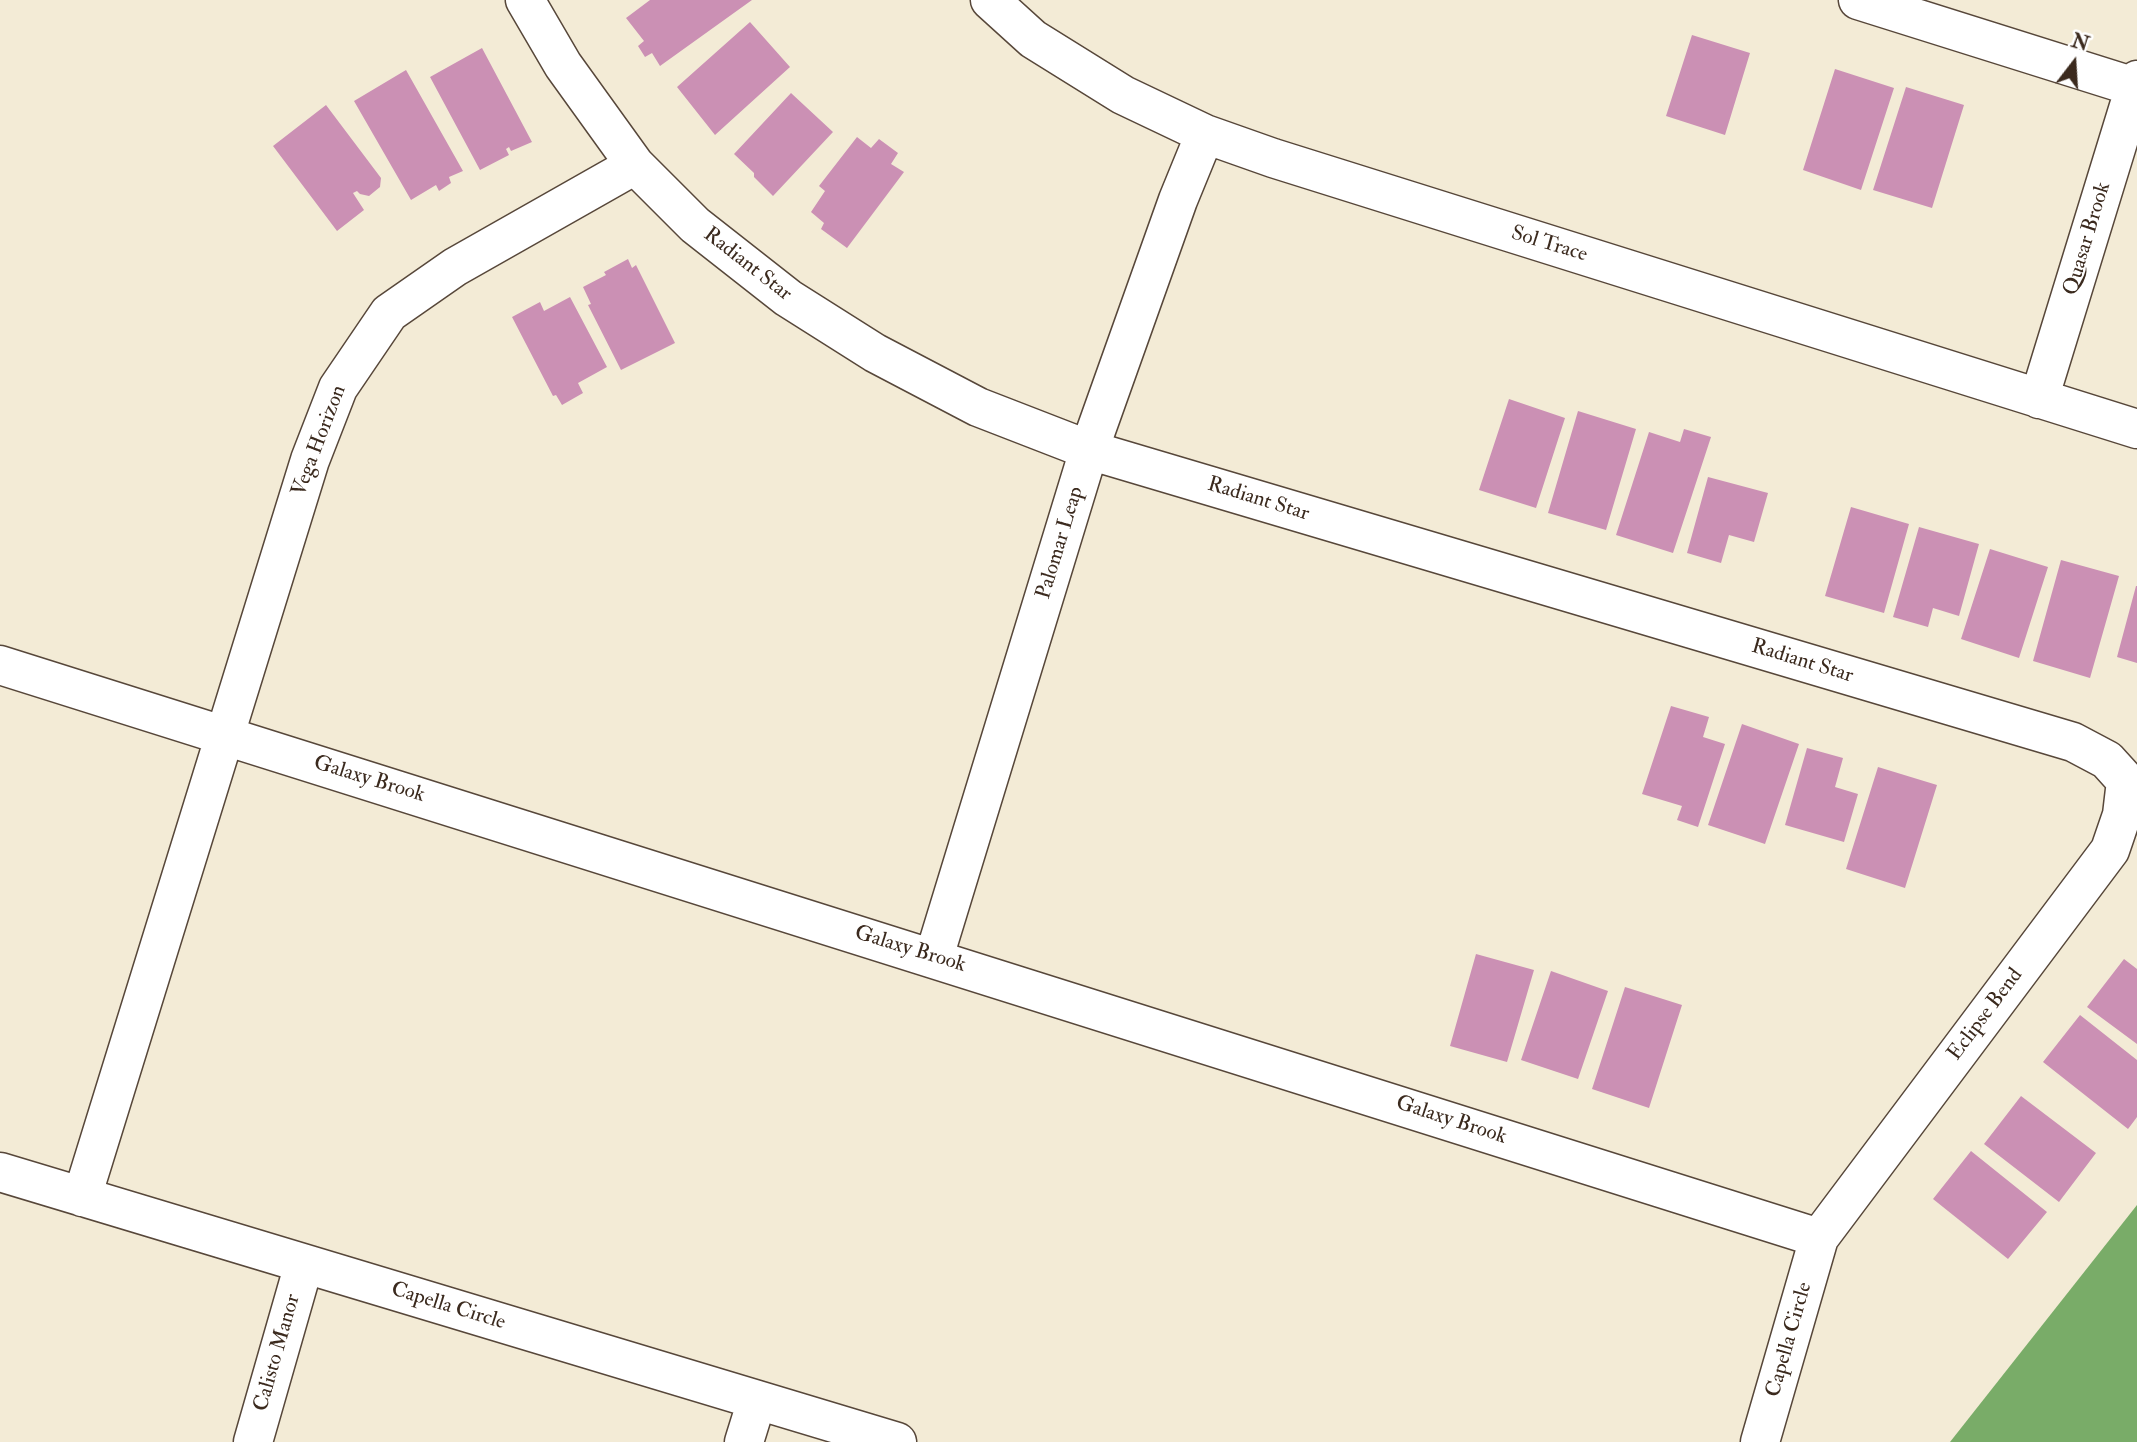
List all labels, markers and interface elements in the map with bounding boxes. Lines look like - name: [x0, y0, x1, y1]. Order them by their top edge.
- north arrow: [2039, 28, 2109, 98]
- text: N: [2068, 29, 2092, 57]
- street label: Quasar Brook: [2059, 179, 2117, 299]
- street label: Sol Trace: [1508, 221, 1590, 269]
- street label: Radiant Star: [698, 223, 796, 307]
- street label: Vega Horizon: [287, 382, 353, 500]
- street label: Radiant Star: [1204, 473, 1312, 527]
- street label: Palomar Leap: [1032, 484, 1090, 602]
- street label: Radiant Star: [1748, 635, 1856, 689]
- street label: Galaxy Brook: [310, 751, 428, 809]
- street label: Galaxy Brook: [851, 921, 969, 979]
- street label: Eclipse Bend: [1943, 964, 2029, 1066]
- street label: Galaxy Brook: [1392, 1091, 1510, 1151]
- street label: Capella Circle: [388, 1278, 508, 1336]
- street label: Capella Circle: [1762, 1280, 1818, 1400]
- street label: Calisto Manor: [249, 1291, 307, 1415]

